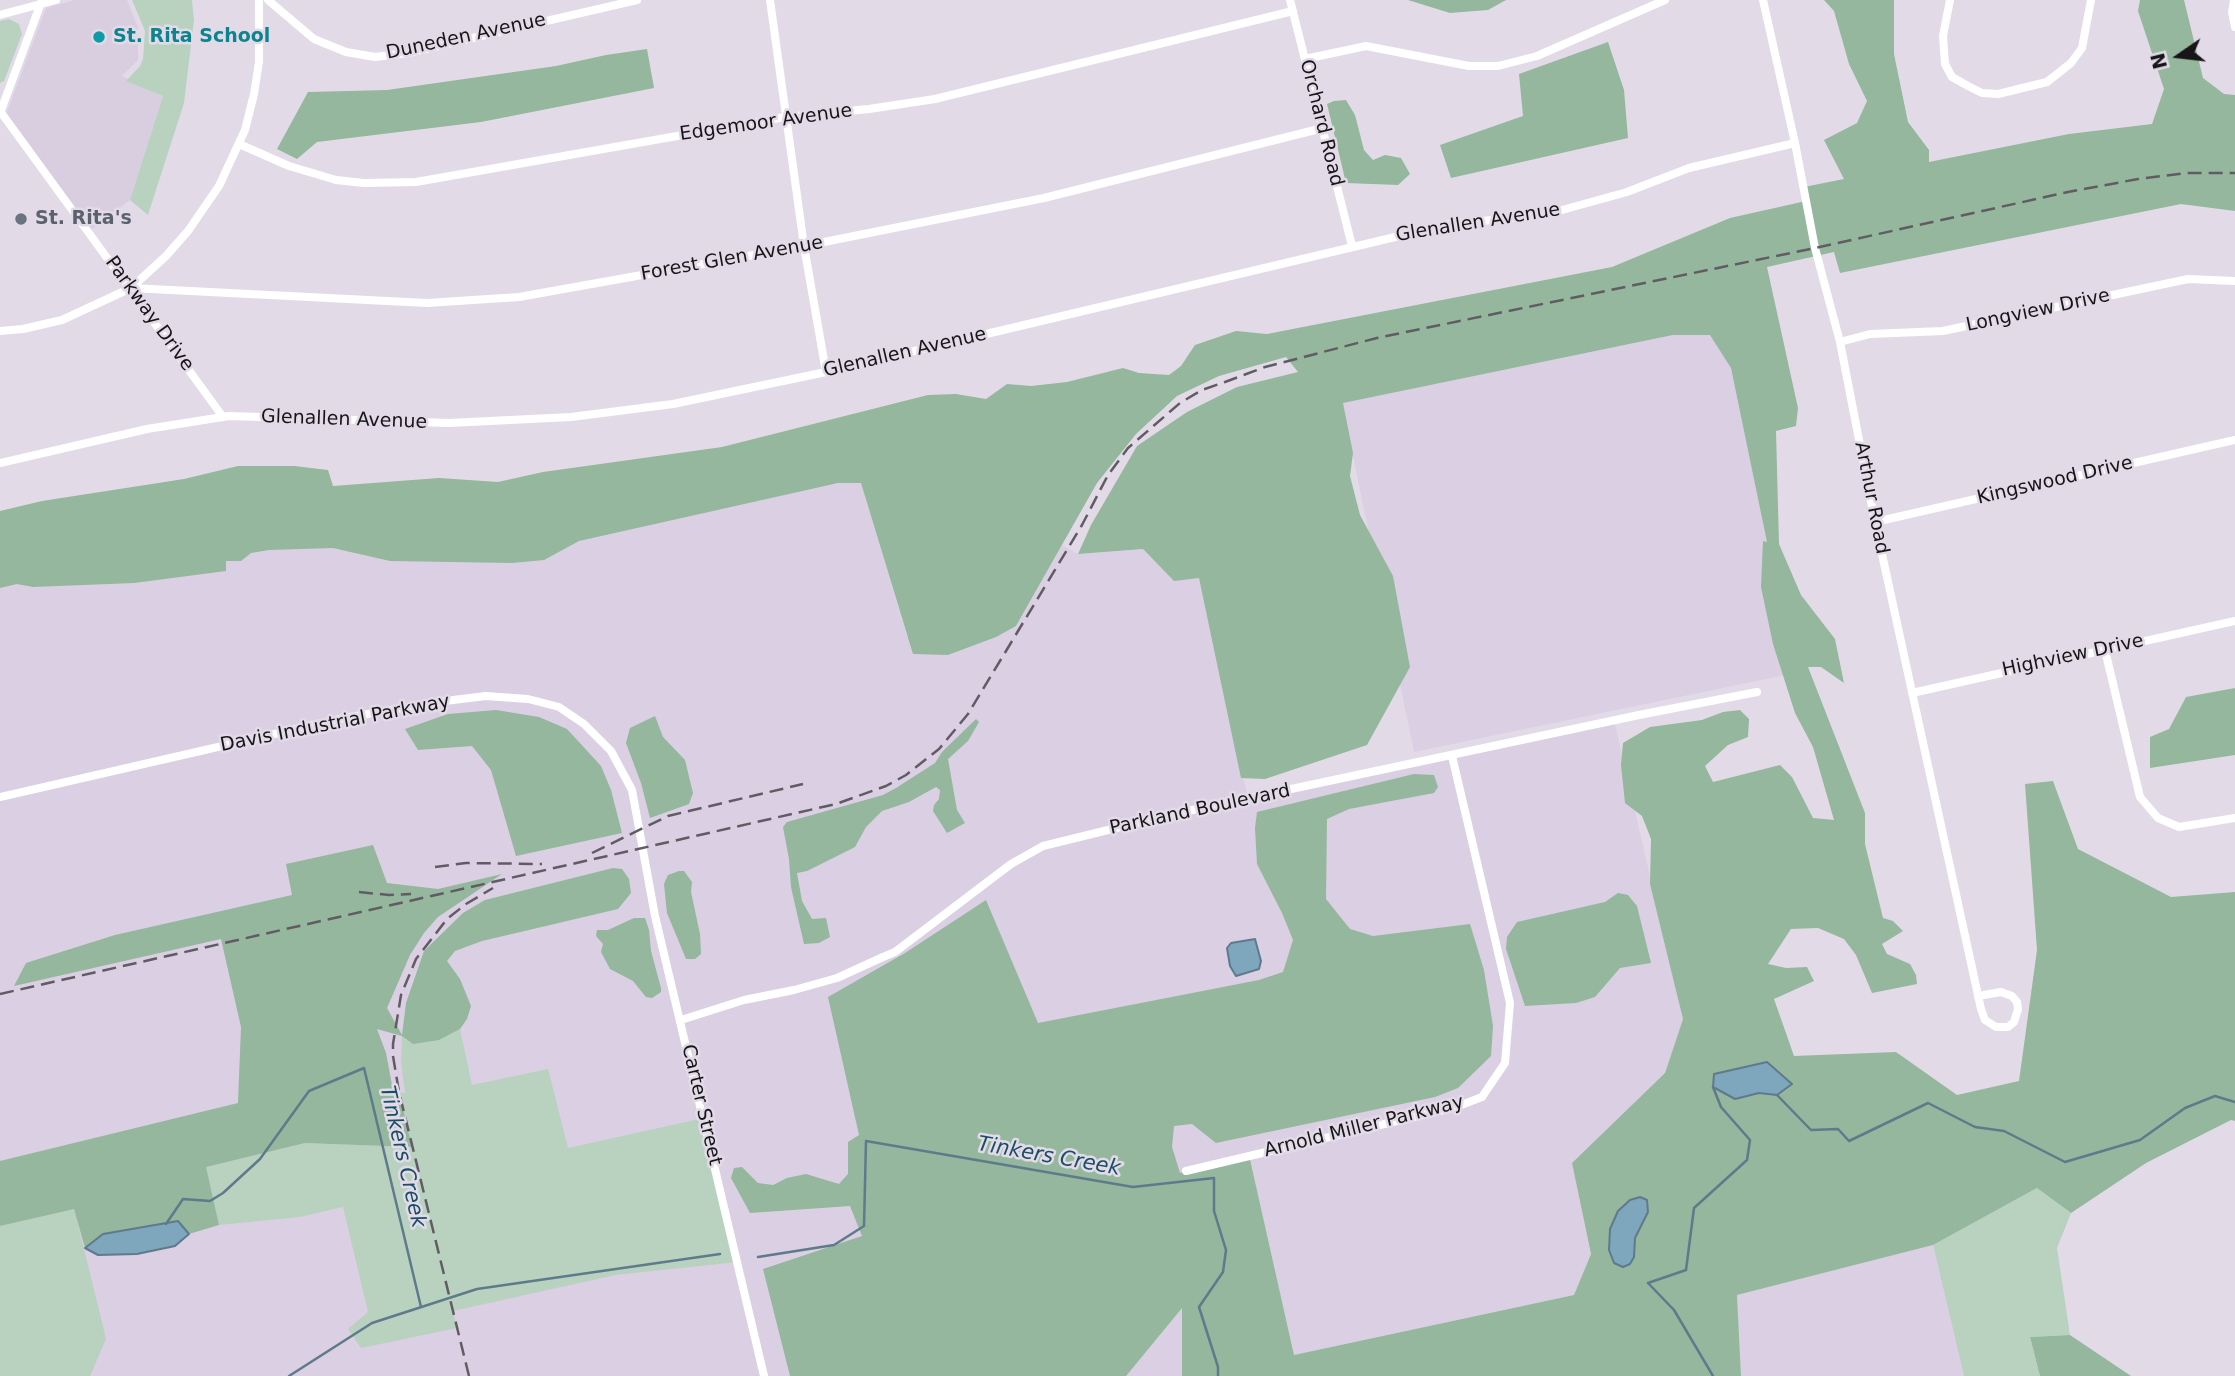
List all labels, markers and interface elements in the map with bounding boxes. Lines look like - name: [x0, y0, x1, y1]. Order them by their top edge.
- street label: Duneden Avenue: [384, 9, 548, 65]
- north arrow: [2144, 21, 2214, 91]
- place label: St. Rita School: [113, 26, 270, 48]
- marker: St. Rita School: [91, 29, 107, 45]
- text: N: [2146, 51, 2171, 71]
- street label: Orchard Road: [1294, 57, 1348, 189]
- street label: Edgemoor Avenue: [678, 100, 854, 146]
- street label: Glenallen Avenue: [1394, 199, 1562, 247]
- place label: St. Rita's: [35, 208, 132, 230]
- marker: St. Rita's: [13, 211, 29, 227]
- street label: Forest Glen Avenue: [639, 232, 825, 286]
- street label: Parkway Drive: [100, 252, 198, 376]
- street label: Longview Drive: [1964, 285, 2112, 337]
- street label: Glenallen Avenue: [821, 323, 989, 383]
- street label: Glenallen Avenue: [261, 406, 427, 434]
- street label: Arthur Road: [1849, 440, 1893, 556]
- street label: Kingswood Drive: [1975, 452, 2135, 510]
- street label: Highview Drive: [2000, 630, 2146, 682]
- street label: Davis Industrial Parkway: [218, 691, 452, 757]
- street label: Parkland Boulevard: [1108, 780, 1292, 840]
- street label: Carter Street: [676, 1042, 726, 1168]
- water label: Tinkers Creek: [373, 1084, 431, 1230]
- street label: Arnold Miller Parkway: [1262, 1091, 1466, 1163]
- water label: Tinkers Creek: [976, 1132, 1122, 1182]

